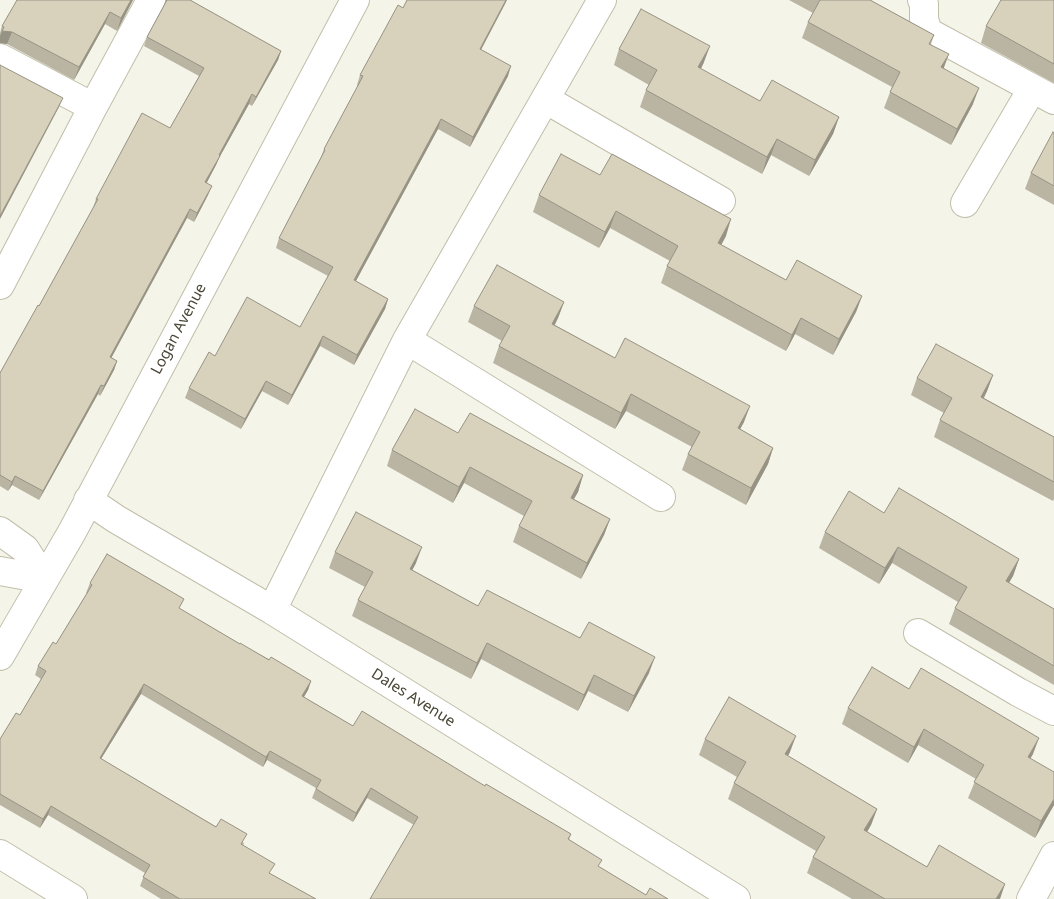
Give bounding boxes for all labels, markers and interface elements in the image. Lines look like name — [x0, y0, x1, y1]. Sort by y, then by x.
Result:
street label: Logan Avenue — [147, 280, 211, 378]
street label: Dales Avenue — [368, 665, 458, 731]

